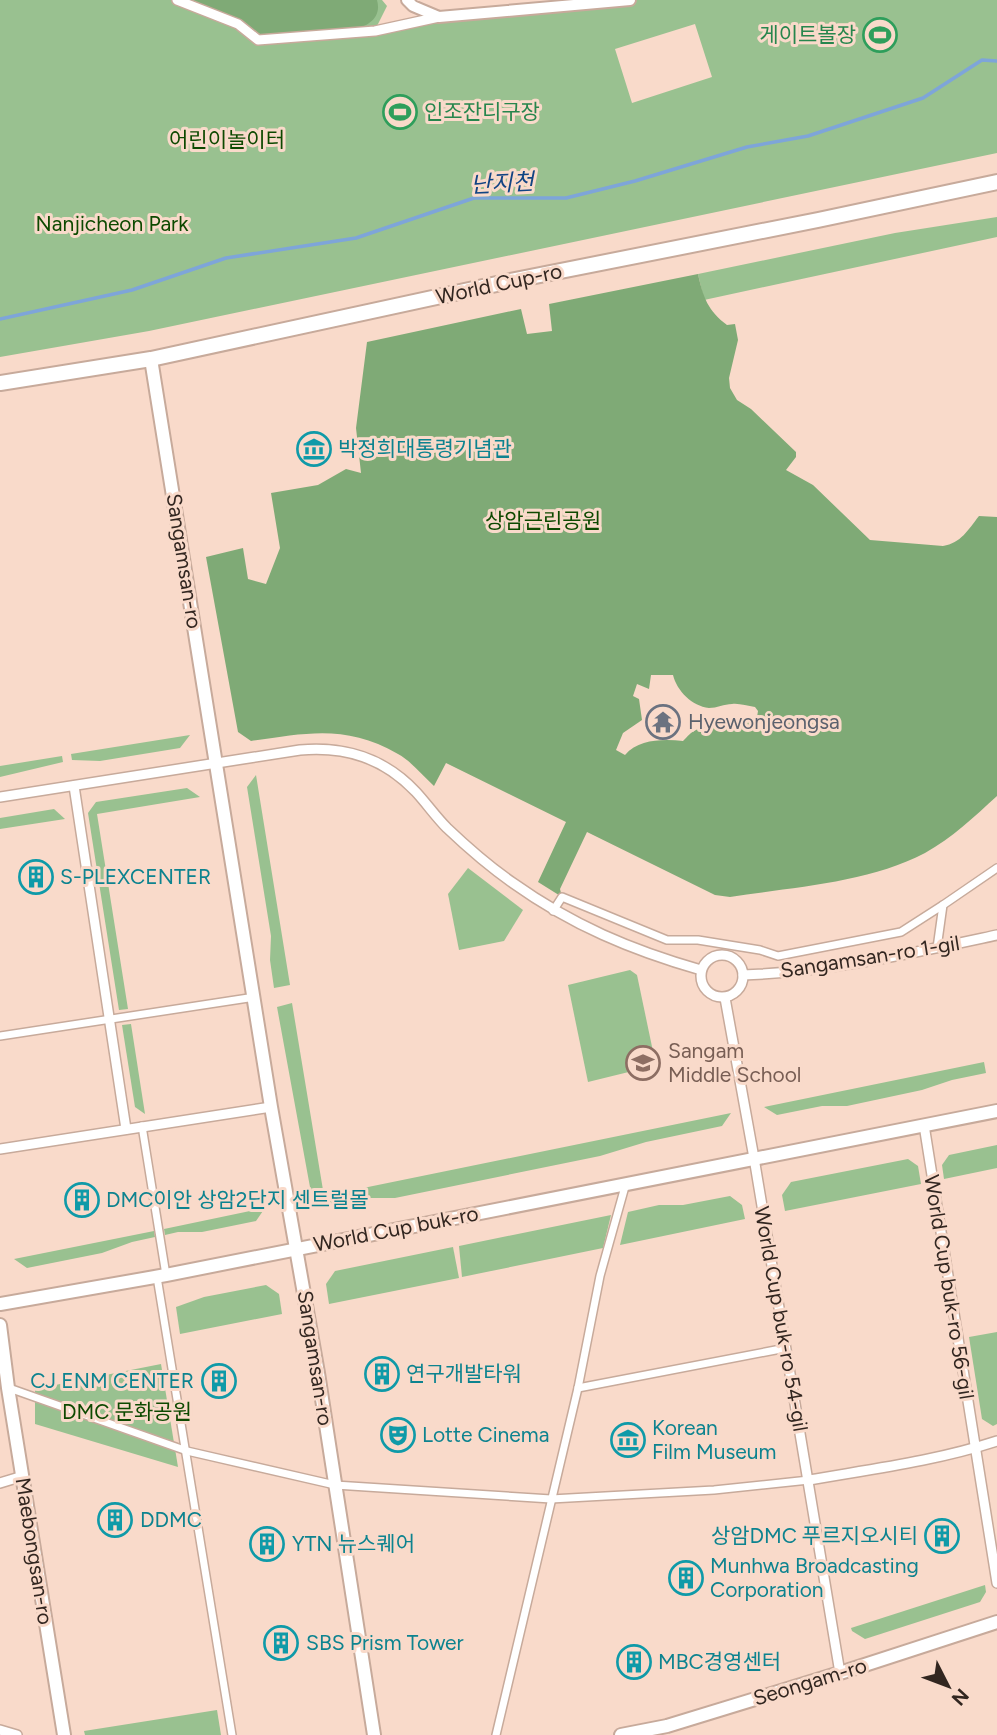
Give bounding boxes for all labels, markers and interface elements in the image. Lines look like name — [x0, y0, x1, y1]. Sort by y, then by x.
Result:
sports icon: 게이트볼장 — [861, 16, 899, 54]
place label: 게이트볼장 — [759, 22, 856, 47]
sports icon: 인조잔디구장 — [381, 93, 419, 131]
place label: 인조잔디구장 — [424, 99, 540, 124]
park label: 어린이놀이터 — [169, 127, 285, 152]
water label: 난지천 — [470, 167, 537, 199]
park label: Nanjicheon Park — [36, 211, 189, 236]
street label: World Cup-ro — [434, 258, 564, 309]
museum icon: 박정희대통령기념관 — [295, 430, 333, 468]
place label: 박정희대통령기념관 — [338, 436, 512, 461]
street label: Sangamsan-ro — [161, 492, 208, 630]
park label: 상암근린공원 — [485, 508, 601, 533]
temple icon: Hyewonjeongsa — [644, 703, 682, 741]
place label: Hyewonjeongsa — [688, 709, 840, 734]
building icon: S-PLEXCENTER — [17, 858, 55, 896]
place label: S-PLEXCENTER — [60, 864, 211, 889]
street label: Sangamsan-ro 1-gil — [779, 930, 961, 983]
place label: Sangam Middle School — [668, 1038, 801, 1087]
school or university icon: Sangam Middle School — [624, 1044, 662, 1082]
street label: World Cup buk-ro 56-gil — [919, 1173, 980, 1401]
building icon: DMC이안 상암2단지 센트럴몰 — [63, 1181, 101, 1219]
place label: DMC이안 상암2단지 센트럴몰 — [106, 1187, 369, 1212]
street label: World Cup buk-ro — [311, 1200, 480, 1257]
street label: World Cup buk-ro 54-gil — [749, 1204, 814, 1433]
street label: Sangamsan-ro — [292, 1289, 339, 1427]
building icon: 연구개발타워 — [363, 1355, 401, 1393]
place label: 연구개발타워 — [406, 1361, 522, 1386]
building icon: CJ ENM CENTER — [200, 1362, 238, 1400]
place label: CJ ENM CENTER — [30, 1368, 194, 1393]
park label: DMC 문화공원 — [62, 1399, 192, 1424]
place label: Korean Film Museum — [652, 1415, 776, 1464]
theatre icon: Lotte Cinema — [379, 1416, 417, 1454]
museum icon: Korean Film Museum — [609, 1421, 647, 1459]
place label: Lotte Cinema — [422, 1422, 549, 1447]
street label: Maebongsan-ro — [11, 1476, 58, 1626]
building icon: DDMC — [96, 1501, 134, 1539]
place label: DDMC — [140, 1507, 202, 1532]
building icon: 상암DMC 푸르지오시티 — [923, 1517, 961, 1555]
place label: 상암DMC 푸르지오시티 — [711, 1523, 918, 1548]
building icon: YTN 뉴스퀘어 — [248, 1525, 286, 1563]
place label: YTN 뉴스퀘어 — [292, 1531, 415, 1556]
place label: Munhwa Broadcasting Corporation — [710, 1553, 919, 1602]
building icon: Munhwa Broadcasting Corporation — [667, 1559, 705, 1597]
building icon: SBS Prism Tower — [262, 1624, 300, 1662]
place label: SBS Prism Tower — [306, 1630, 464, 1655]
building icon: MBC경영센터 — [615, 1643, 653, 1681]
place label: MBC경영센터 — [658, 1649, 781, 1674]
north arrow — [913, 1651, 983, 1721]
street label: Seongam-ro — [750, 1652, 870, 1711]
text: N — [947, 1684, 974, 1710]

